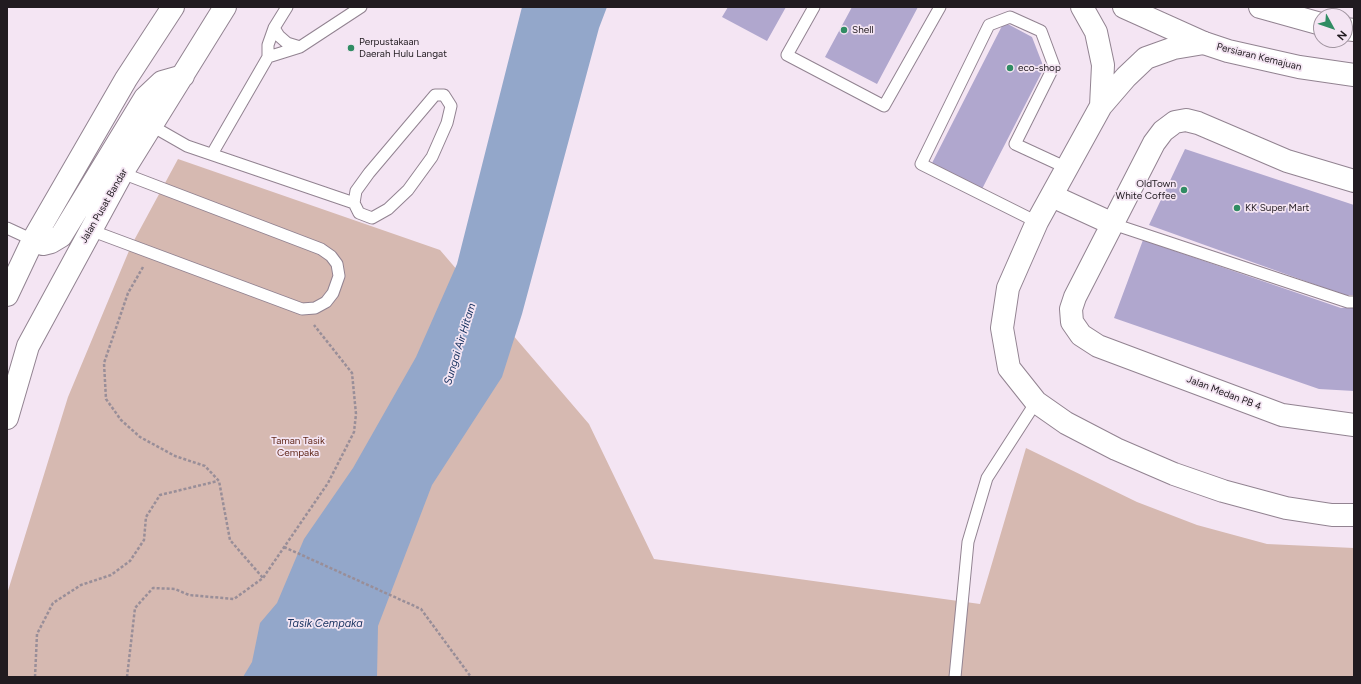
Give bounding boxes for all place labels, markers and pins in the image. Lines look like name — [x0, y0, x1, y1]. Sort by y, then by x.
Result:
place label: Shell — [852, 24, 874, 36]
marker: Shell — [839, 25, 849, 35]
place label: Perpustakaan Daerah Hulu Langat — [359, 36, 447, 60]
marker: Perpustakaan Daerah Hulu Langat — [346, 43, 356, 53]
place label: eco-shop — [1018, 62, 1061, 74]
marker: eco-shop — [1005, 63, 1015, 73]
place label: OldTown White Coffee — [1116, 178, 1176, 202]
marker: OldTown White Coffee — [1179, 185, 1189, 195]
place label: KK Super Mart — [1245, 202, 1309, 214]
marker: KK Super Mart — [1232, 203, 1242, 213]

